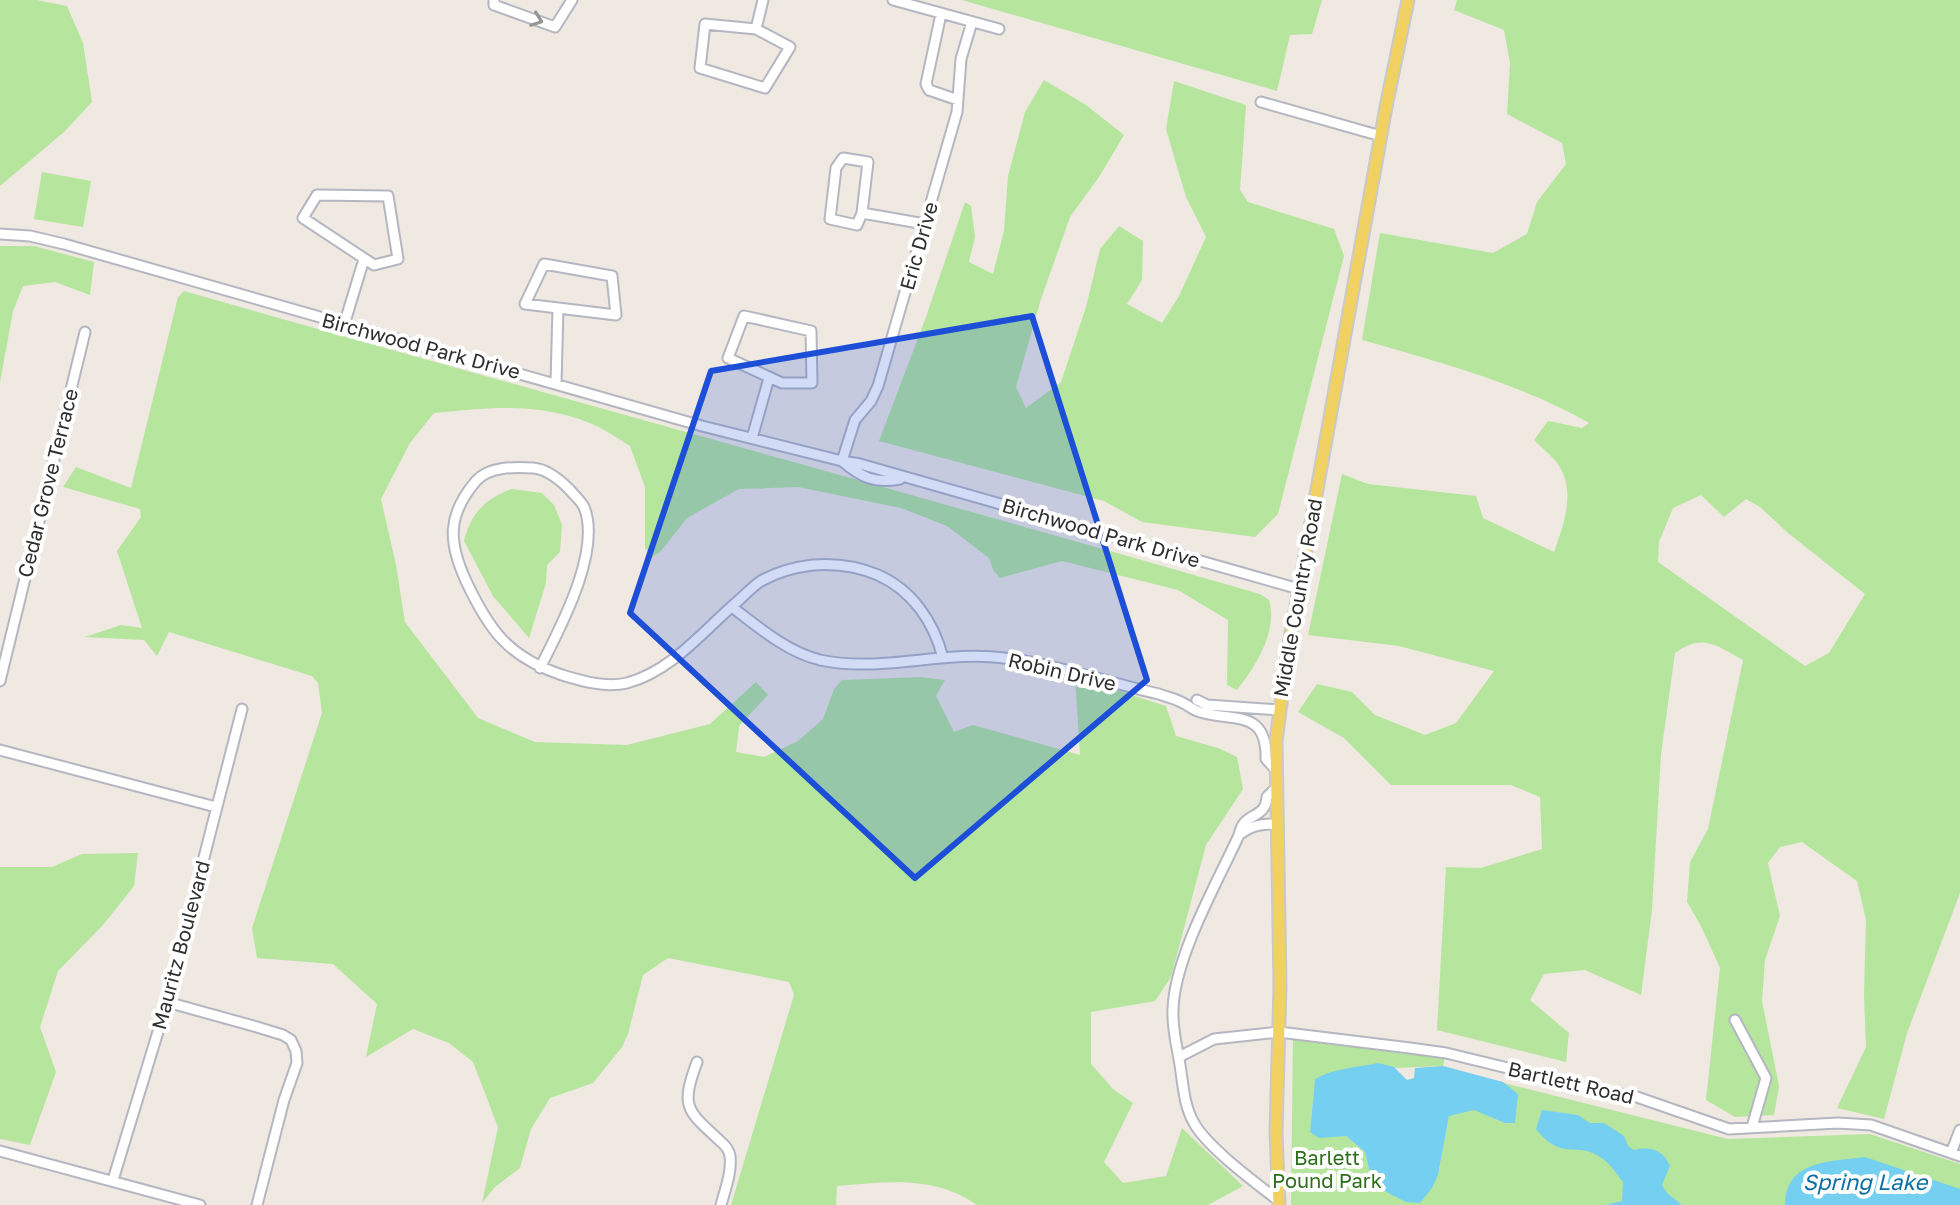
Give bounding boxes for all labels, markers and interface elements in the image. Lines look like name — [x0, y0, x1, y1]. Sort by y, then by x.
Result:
one-way arrow — [530, 10, 544, 27]
street label: Eric Drive — [894, 199, 942, 293]
street label: Birchwood Park Drive — [319, 307, 523, 383]
street label: Cedar Grove Terrace — [12, 386, 82, 580]
street label: Birchwood Park Drive — [1000, 492, 1203, 572]
street label: Middle Country Road — [1268, 497, 1326, 699]
street label: Robin Drive — [1006, 647, 1118, 695]
street label: Mauritz Boulevard — [146, 858, 214, 1032]
street label: Bartlett Road — [1506, 1056, 1637, 1108]
park label: Barlett Pound Park — [1272, 1145, 1382, 1192]
water label: Spring Lake — [1803, 1168, 1930, 1195]

